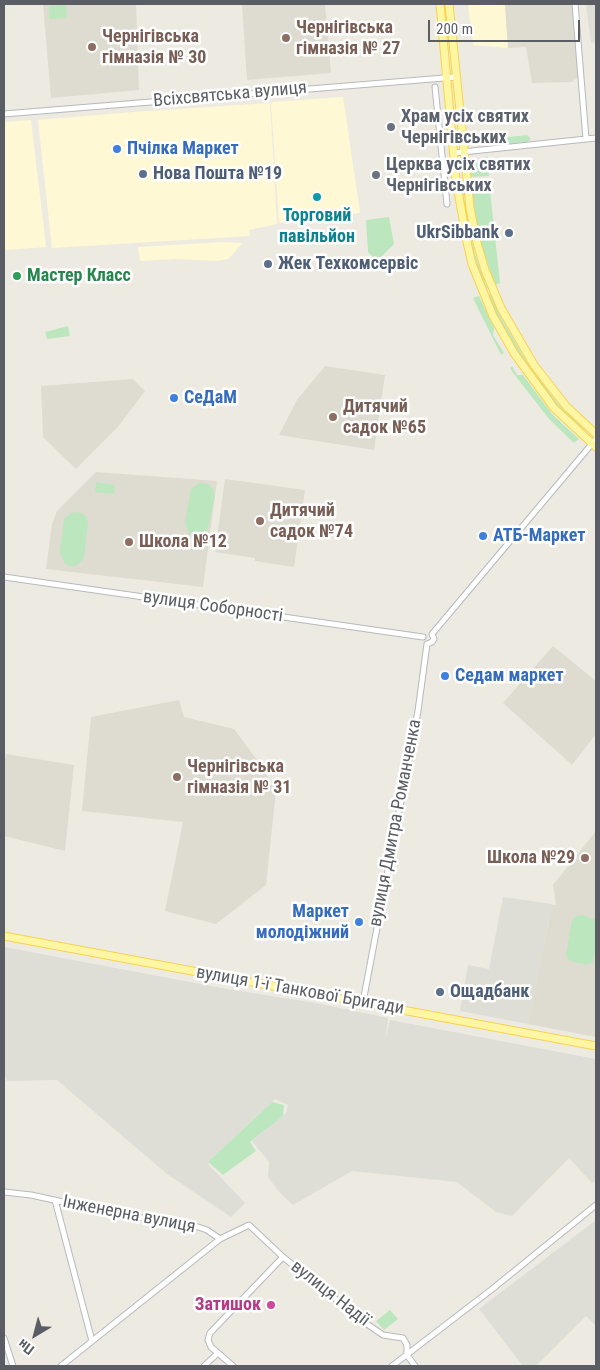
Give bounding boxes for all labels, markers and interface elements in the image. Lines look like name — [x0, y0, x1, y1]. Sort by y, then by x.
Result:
scale bar — [430, 10, 582, 42]
place label: Чернігівська гімназія № 27 — [296, 17, 400, 59]
text: 200 m — [436, 20, 473, 38]
place label: Чернігівська гімназія № 30 — [102, 26, 206, 68]
marker: Чернігівська гімназія № 27 — [280, 32, 292, 44]
marker: Чернігівська гімназія № 30 — [86, 41, 98, 53]
street label: Всіхсвятська вулиця — [152, 78, 308, 112]
place label: Храм усіх святих Чернігівських — [401, 106, 529, 148]
marker: Храм усіх святих Чернігівських — [385, 121, 397, 133]
place label: Пчілка Маркет — [127, 138, 239, 160]
marker: Пчілка Маркет — [111, 143, 123, 155]
place label: Церква усіх святих Чернігівських — [386, 154, 531, 196]
place label: Нова Пошта №19 — [153, 163, 282, 185]
marker: Нова Пошта №19 — [137, 168, 149, 180]
marker: Церква усіх святих Чернігівських — [370, 169, 382, 181]
marker: Торговий павільйон — [311, 191, 323, 203]
place label: Торговий павільйон — [279, 205, 355, 248]
place label: UkrSibbank — [416, 222, 499, 244]
marker: UkrSibbank — [503, 227, 515, 239]
place label: Жек Техкомсервіс — [278, 253, 418, 275]
marker: Жек Техкомсервіс — [262, 258, 274, 270]
place label: Мастер Класс — [27, 265, 131, 287]
marker: Мастер Класс — [11, 270, 23, 282]
place label: СеДаМ — [184, 387, 237, 409]
marker: СеДаМ — [168, 392, 180, 404]
place label: Дитячий садок №65 — [343, 396, 426, 438]
marker: Дитячий садок №65 — [327, 411, 339, 423]
place label: Дитячий садок №74 — [270, 500, 353, 542]
marker: Дитячий садок №74 — [254, 515, 266, 527]
place label: АТБ-Маркет — [493, 525, 585, 547]
marker: АТБ-Маркет — [477, 530, 489, 542]
place label: Школа №12 — [139, 531, 227, 553]
marker: Школа №12 — [123, 536, 135, 548]
street label: вулиця Соборності — [142, 586, 284, 628]
place label: Седам маркет — [455, 665, 564, 687]
marker: Седам маркет — [439, 670, 451, 682]
street label: вулиця Дмитра Романченка — [365, 718, 427, 928]
place label: Чернігівська гімназія № 31 — [187, 756, 291, 799]
marker: Чернігівська гімназія № 31 — [171, 771, 183, 783]
place label: Школа №29 — [487, 847, 575, 869]
marker: Школа №29 — [579, 852, 591, 864]
place label: Маркет молодіжний — [256, 901, 349, 944]
marker: Маркет молодіжний — [353, 916, 365, 928]
street label: вулиця 1-ї Танкової Бригади — [194, 962, 406, 1020]
place label: Ощадбанк — [450, 981, 529, 1003]
marker: Ощадбанк — [434, 986, 446, 998]
street label: Інженерна вулиця — [61, 1192, 197, 1238]
street label: вулиця Надії — [286, 1256, 374, 1332]
place label: Затишок — [195, 1294, 261, 1316]
marker: Затишок — [265, 1299, 277, 1311]
north arrow — [10, 1310, 60, 1360]
text: Пн — [15, 1336, 37, 1358]

